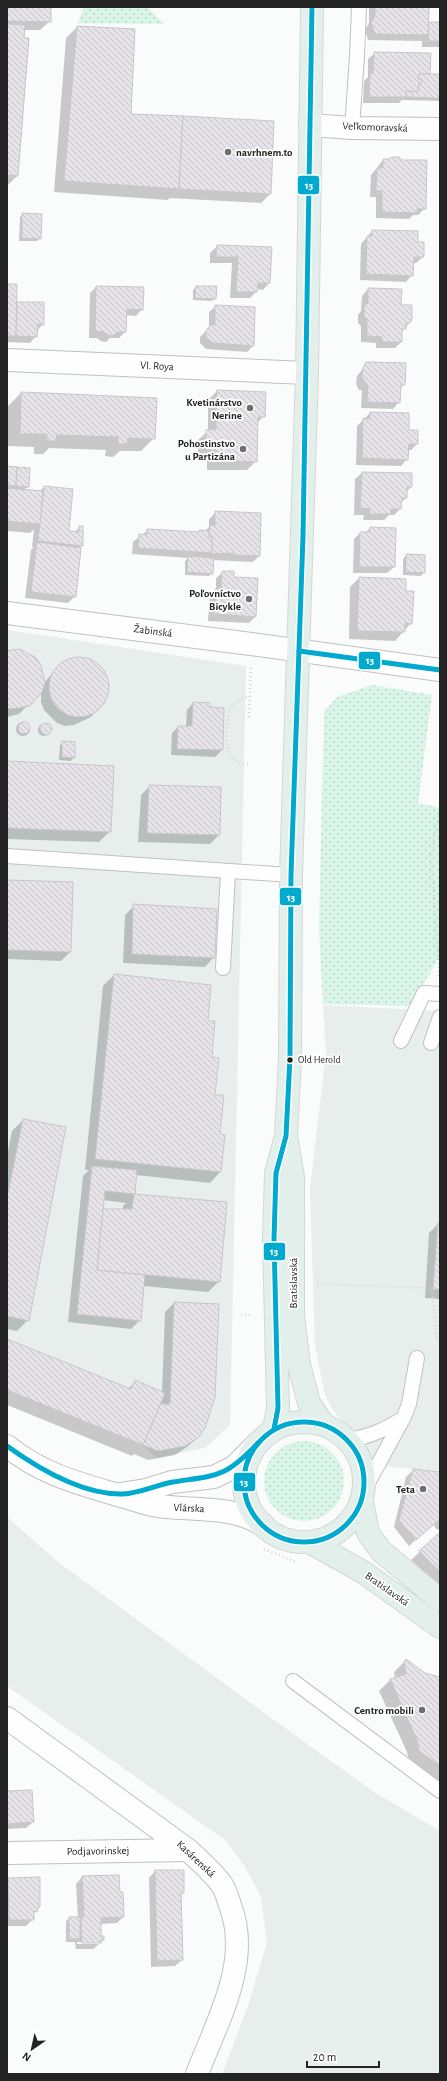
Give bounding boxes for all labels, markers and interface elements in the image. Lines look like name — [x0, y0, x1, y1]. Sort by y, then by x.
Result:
street label: Veľkomoravská — [342, 120, 408, 134]
marker: navrhnem.to — [223, 147, 233, 157]
place label: navrhnem.to — [236, 147, 293, 158]
line badge: 13 — [297, 175, 320, 195]
text: 13 — [305, 180, 314, 191]
street label: Vl. Roya — [140, 360, 174, 372]
place label: Kvetinárstvo Nerine — [186, 397, 243, 421]
marker: Kvetinárstvo Nerine — [245, 403, 255, 413]
place label: Pohostinstvo u Partizána — [178, 438, 236, 462]
marker: Pohostinstvo u Partizána — [238, 444, 248, 454]
place label: Poľovníctvo Bicykle — [189, 588, 242, 612]
marker: Poľovníctvo Bicykle — [244, 594, 254, 604]
street label: Žabinská — [133, 623, 173, 639]
line badge: 13 — [358, 651, 381, 670]
text: 13 — [366, 655, 375, 666]
line badge: 13 — [279, 887, 302, 906]
text: 13 — [287, 892, 296, 903]
marker: Old Herold — [285, 1055, 295, 1065]
place label: Old Herold — [298, 1055, 341, 1065]
line badge: 13 — [263, 1242, 286, 1261]
text: 13 — [270, 1246, 279, 1257]
street label: Bratislavská — [288, 1258, 299, 1308]
line badge: 13 — [233, 1472, 256, 1492]
text: 13 — [240, 1477, 249, 1488]
place label: Teta — [396, 1484, 416, 1495]
marker: Teta — [418, 1484, 428, 1494]
street label: Vlárska — [173, 1502, 205, 1514]
street label: Bratislavská — [363, 1570, 411, 1608]
place label: Centro mobili — [354, 1705, 414, 1716]
marker: Centro mobili — [417, 1705, 427, 1715]
street label: Kasárenská — [175, 1839, 217, 1879]
street label: Podjavorinskej — [67, 1845, 129, 1857]
north arrow — [12, 2029, 52, 2069]
scale bar — [307, 2043, 379, 2069]
text: N — [20, 2050, 33, 2064]
text: 20 m — [313, 2051, 336, 2063]

